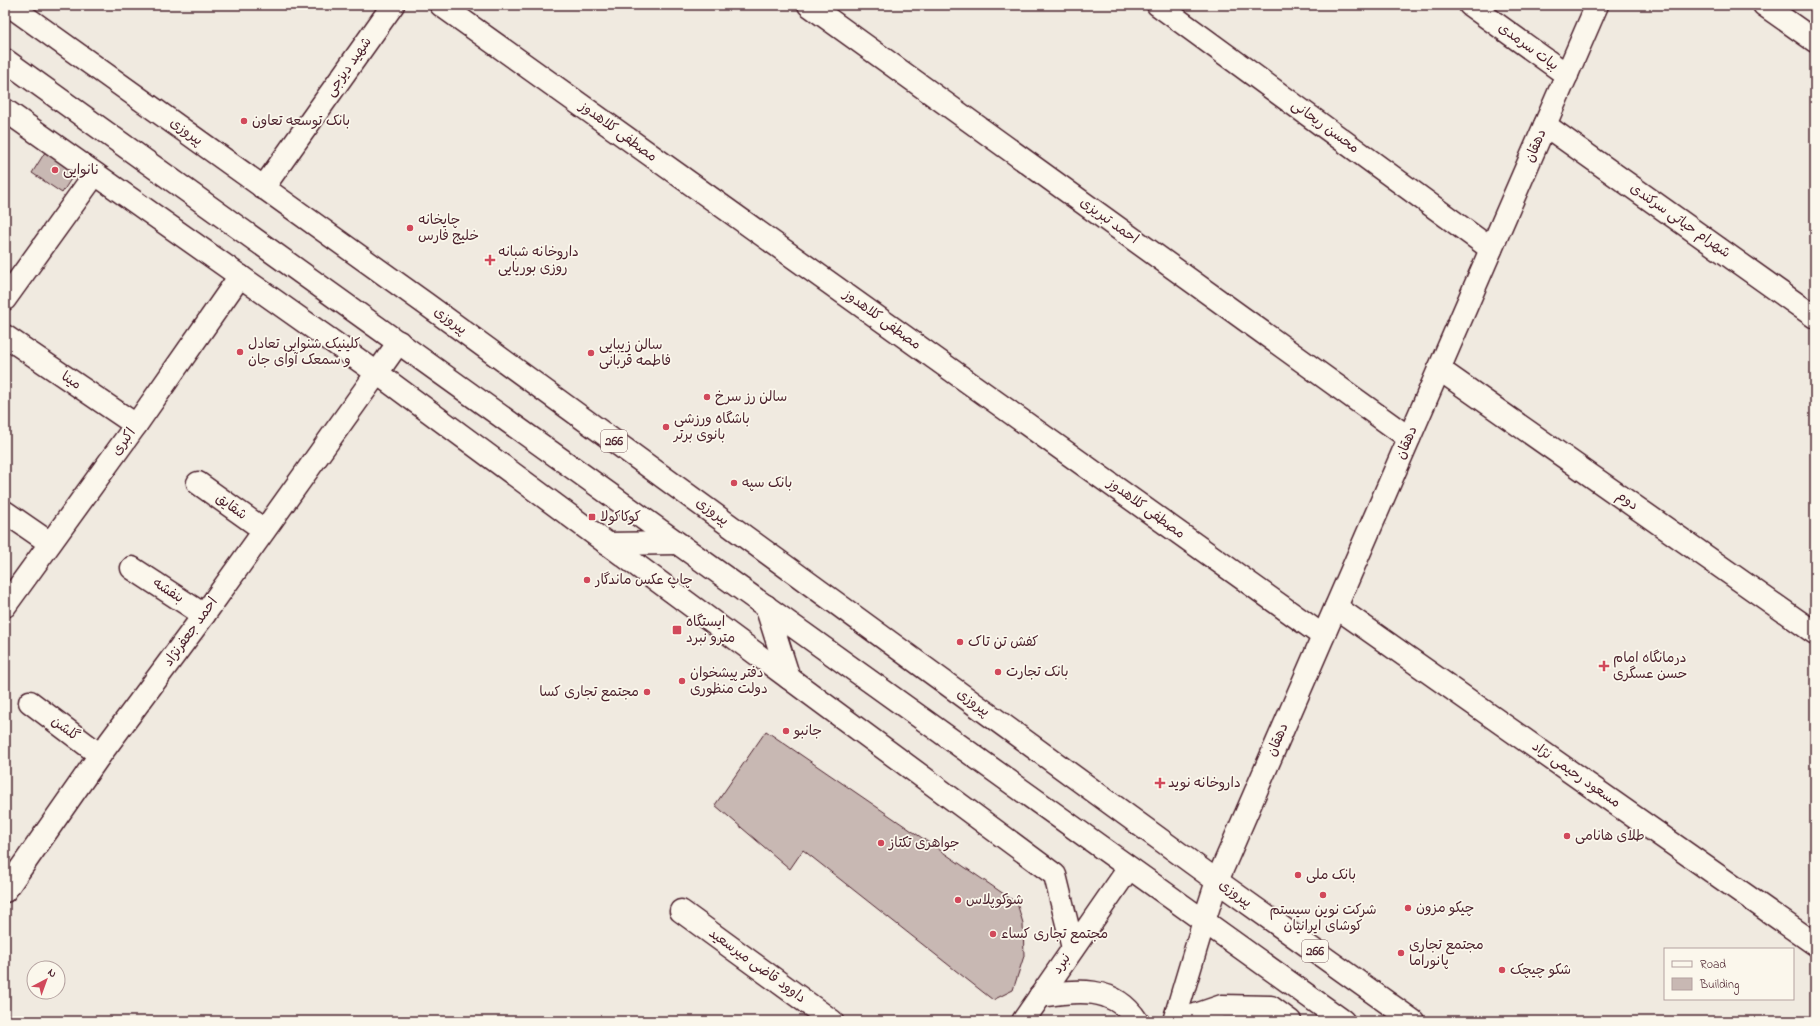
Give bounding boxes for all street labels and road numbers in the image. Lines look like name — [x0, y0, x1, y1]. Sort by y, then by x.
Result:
street label: بیات سرمدی — [1493, 18, 1563, 76]
street label: شهید دیزجی — [321, 33, 377, 101]
street label: محسن ریحانی — [1287, 95, 1363, 159]
street label: مصطفی کلاهدوز — [574, 96, 661, 167]
street label: پیروزی — [165, 113, 207, 151]
street label: دهقان — [1520, 126, 1552, 166]
street label: شهرام حیاتی سرکندی — [1625, 178, 1735, 264]
street label: احمد تبریزی — [1075, 192, 1143, 250]
street label: مصطفی کلاهدوز — [838, 284, 925, 355]
street label: پیروزی — [429, 302, 471, 340]
street label: مینا — [57, 367, 85, 395]
street label: دهقان — [1391, 423, 1423, 463]
street label: اکبری — [107, 424, 141, 460]
road number: 266 — [601, 430, 627, 452]
street label: مصطفی کلاهدوز — [1102, 473, 1189, 544]
street label: دوم — [1612, 486, 1642, 516]
street label: شقایق — [211, 488, 251, 526]
street label: پیروزی — [691, 493, 733, 531]
street label: بنفشه — [148, 573, 188, 609]
street label: احمد جعفرنژاد — [159, 593, 223, 671]
street label: پیروزی — [952, 684, 994, 722]
street label: گلشن — [46, 711, 84, 747]
street label: دهقان — [1262, 720, 1294, 760]
street label: مسعود رحیمی نژاد — [1527, 736, 1625, 814]
street label: پیروزی — [1214, 875, 1256, 913]
street label: داوود قاضی میرسعید — [704, 923, 810, 1009]
road number: 266 — [1302, 940, 1328, 962]
street label: نبرد — [1047, 949, 1077, 979]

